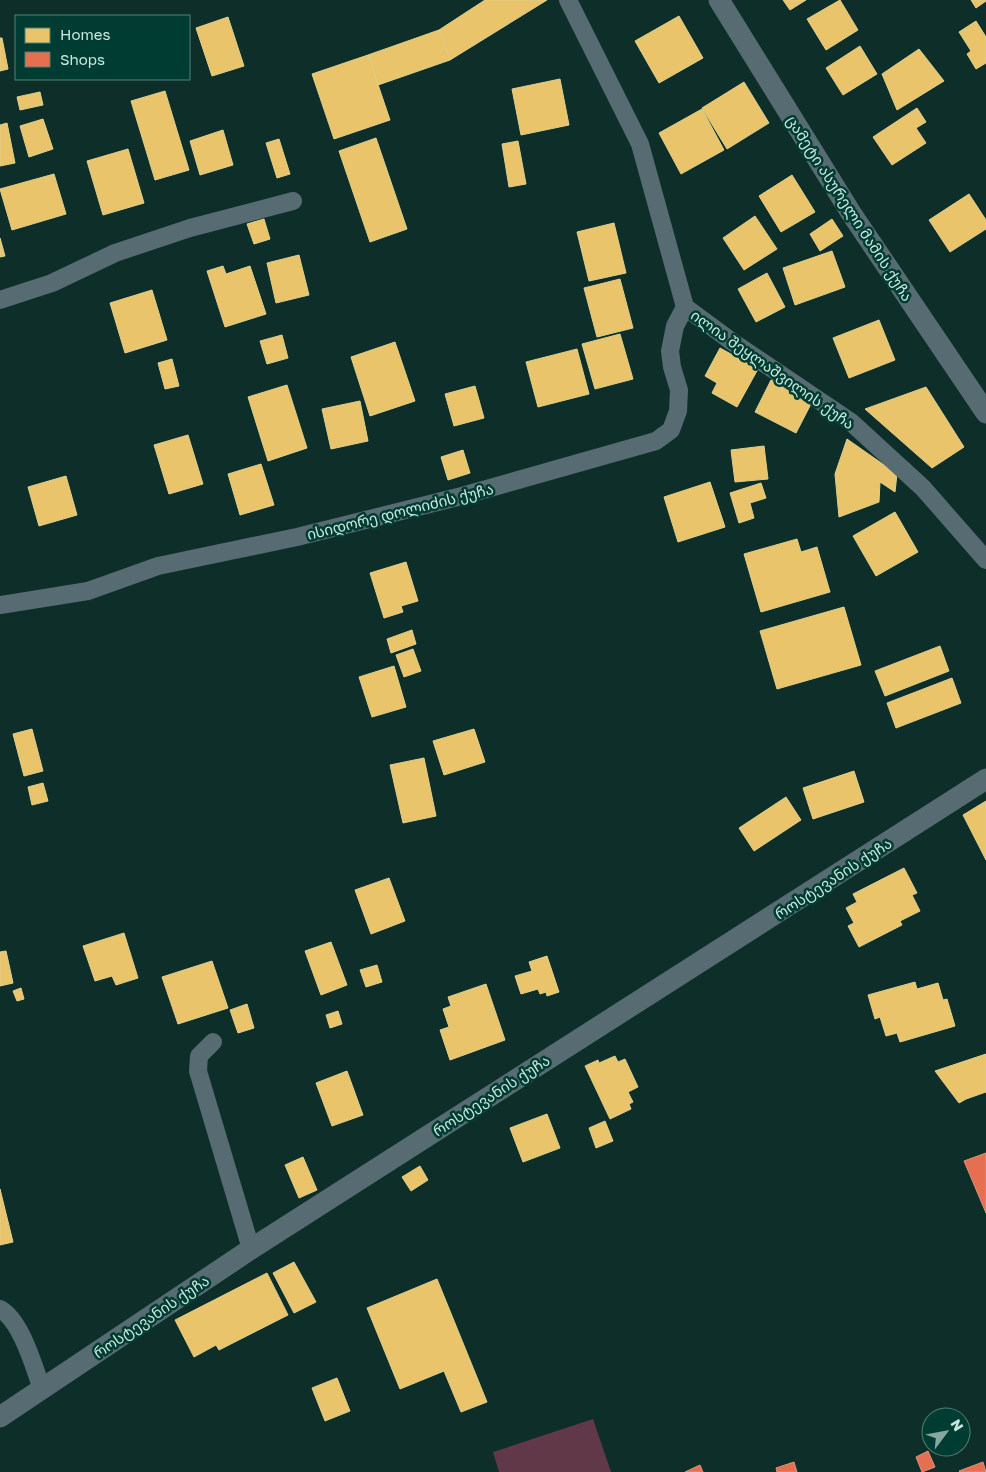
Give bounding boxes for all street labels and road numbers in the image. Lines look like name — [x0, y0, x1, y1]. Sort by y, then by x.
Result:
street label: ცამეტი ასურელი მამის ქუჩა — [782, 112, 917, 305]
street label: ილია შეყლაშვილის ქუჩა — [687, 306, 858, 433]
street label: ისიდორე დოლიძის ქუჩა — [305, 479, 495, 544]
street label: როსტევანის ქუჩა — [771, 833, 895, 923]
street label: როსტევანის ქუჩა — [429, 1050, 553, 1140]
street label: როსტევანის ქუჩა — [90, 1271, 213, 1362]

